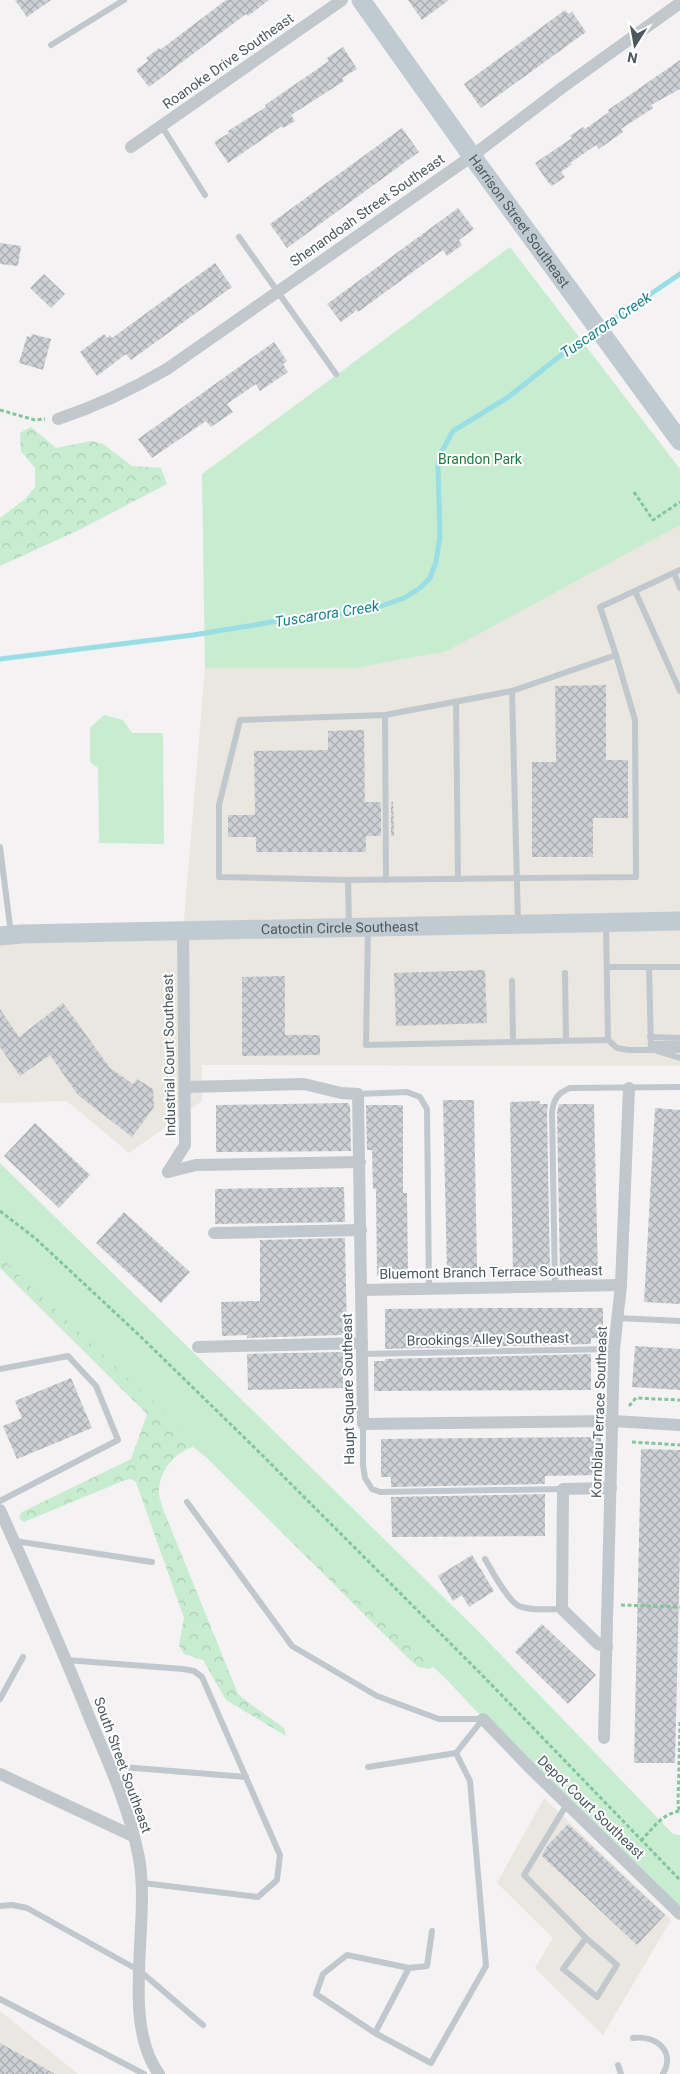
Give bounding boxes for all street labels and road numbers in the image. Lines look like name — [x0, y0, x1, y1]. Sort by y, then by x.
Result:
street label: Roanoke Drive Southeast — [160, 10, 297, 112]
street label: Shenandoah Street Southeast — [287, 150, 448, 270]
street label: Harrison Street Southeast — [466, 151, 574, 291]
street label: Catoctin Circle Southeast — [261, 918, 419, 937]
street label: Industrial Court Southeast — [160, 973, 178, 1136]
street label: Bluemont Branch Terrace Southeast — [379, 1262, 603, 1282]
street label: Haupt Square Southeast — [339, 1313, 357, 1465]
street label: Kornblau Terrace Southeast — [588, 1325, 610, 1498]
street label: Brookings Alley Southeast — [407, 1330, 570, 1348]
street label: South Street Southeast — [91, 1695, 155, 1835]
street label: Depot Court Southeast — [535, 1752, 648, 1862]

